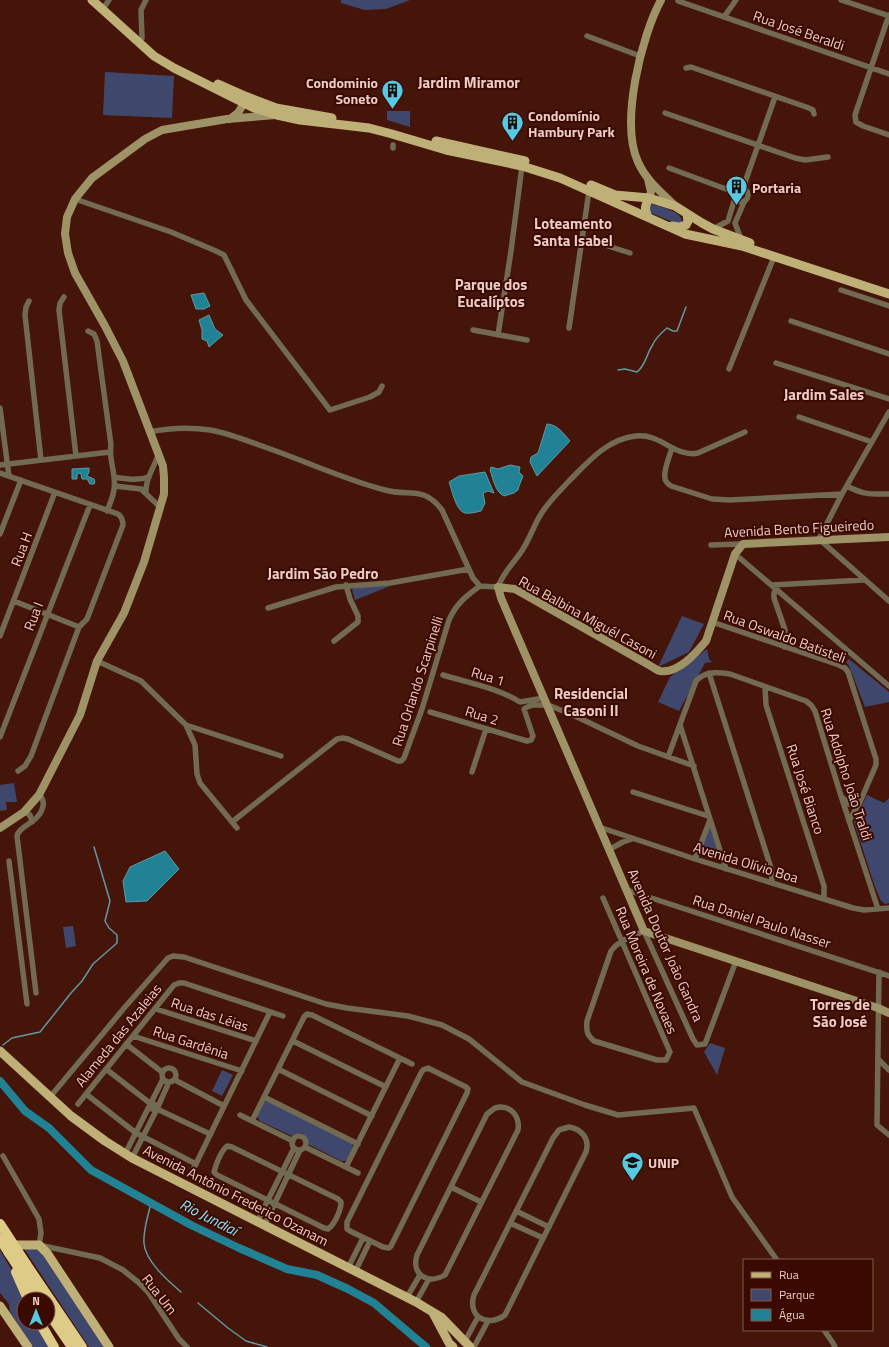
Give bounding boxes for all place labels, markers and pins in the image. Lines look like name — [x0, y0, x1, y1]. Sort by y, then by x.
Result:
place label: Condominio Soneto — [306, 72, 378, 109]
building icon: Condominio Soneto — [380, 77, 406, 110]
place label: Condomínio Hambury Park — [528, 105, 616, 142]
building icon: Condomínio Hambury Park — [499, 110, 525, 143]
building icon: Portaria — [724, 174, 750, 207]
place label: Portaria — [752, 177, 801, 198]
school or university icon: UNIP — [620, 1149, 646, 1182]
place label: UNIP — [648, 1152, 679, 1173]

